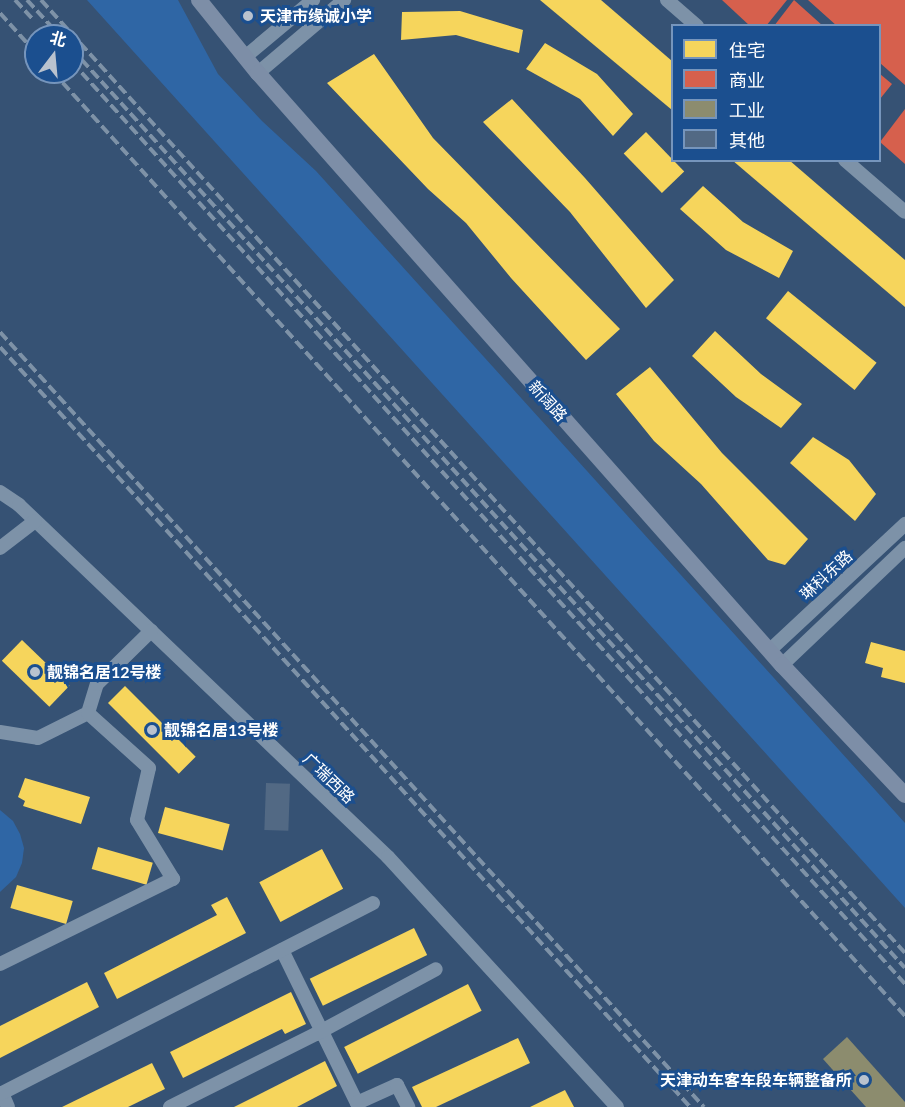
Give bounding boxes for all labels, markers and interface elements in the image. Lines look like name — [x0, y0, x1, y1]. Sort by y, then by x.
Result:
place label: 天津市缘诚小学 — [260, 6, 372, 26]
marker: 天津市缘诚小学 — [241, 9, 255, 23]
north arrow — [24, 24, 84, 84]
legend — [671, 24, 881, 162]
text: 北 — [48, 27, 69, 49]
text: 住宅 — [729, 39, 765, 61]
text: 商业 — [729, 69, 765, 91]
text: 工业 — [729, 99, 765, 121]
text: 其他 — [729, 129, 765, 151]
street label: 新阔路 — [525, 377, 571, 425]
street label: 琳科东路 — [796, 546, 856, 604]
place label: 靓锦名居12号楼 — [47, 662, 162, 682]
marker: 靓锦名居12号楼 — [28, 665, 42, 679]
place label: 靓锦名居13号楼 — [164, 720, 279, 740]
marker: 靓锦名居13号楼 — [145, 723, 159, 737]
street label: 广瑞西路 — [299, 749, 359, 807]
place label: 天津动车客车段车辆整备所 — [660, 1070, 852, 1090]
marker: 天津动车客车段车辆整备所 — [857, 1073, 871, 1087]

